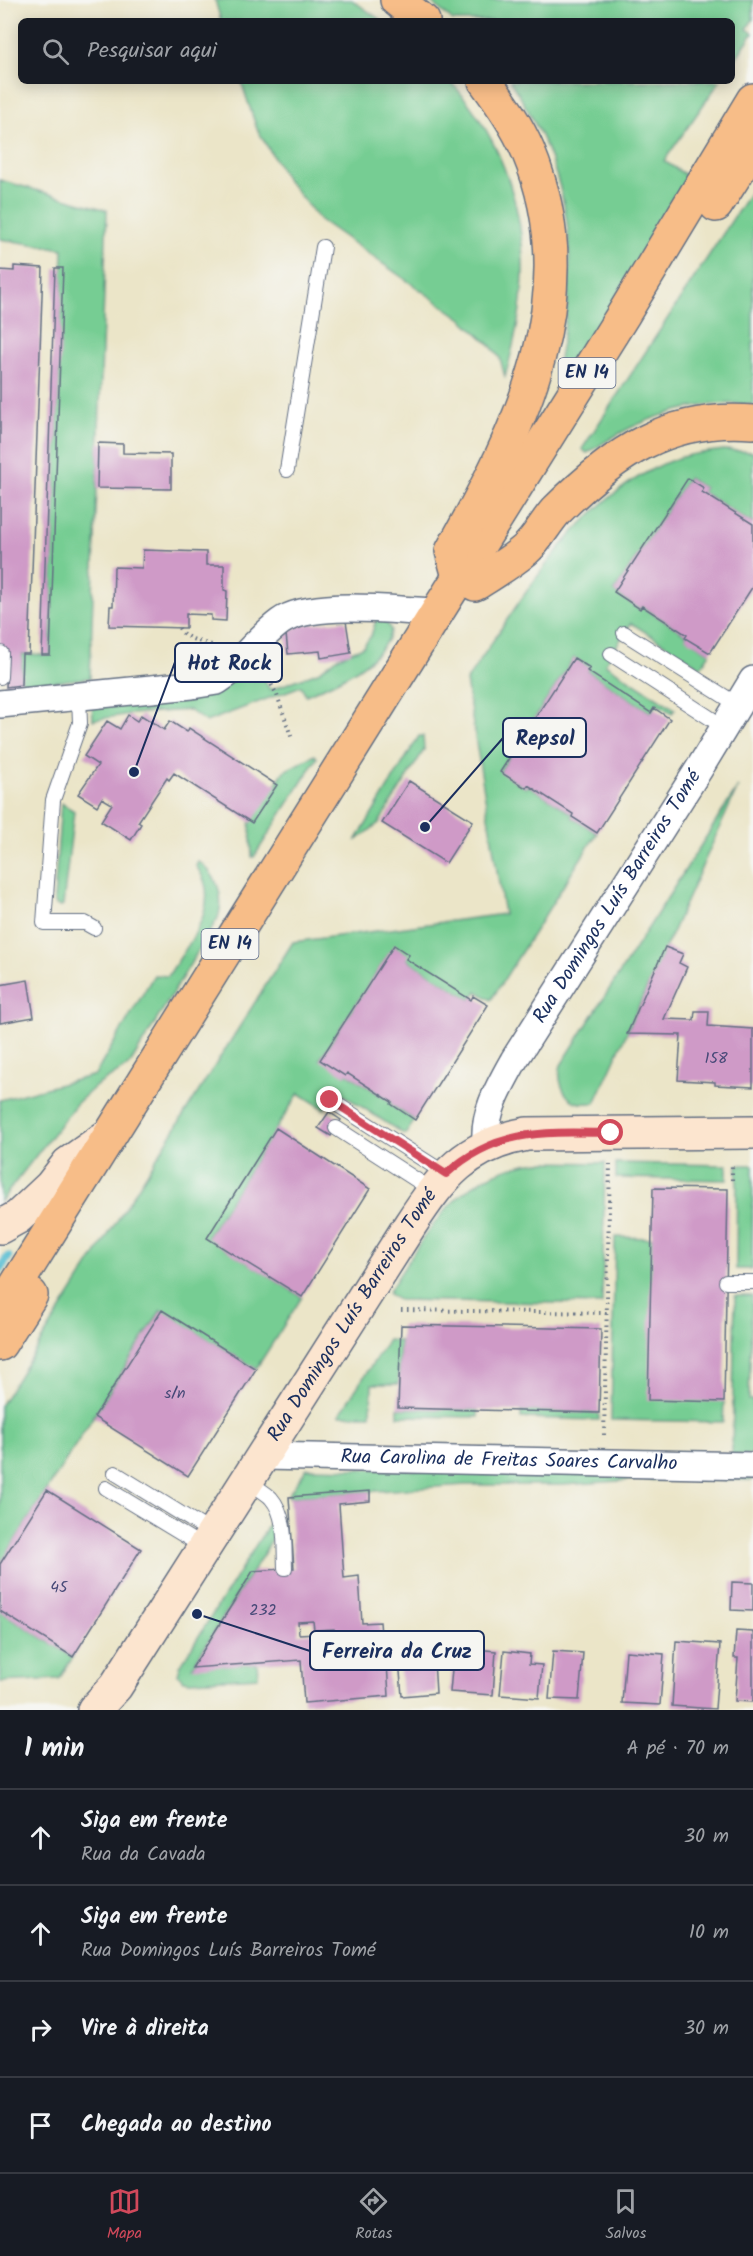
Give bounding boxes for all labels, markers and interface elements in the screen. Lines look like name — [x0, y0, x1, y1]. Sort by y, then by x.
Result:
search box — [18, 18, 735, 84]
text: Pesquisar aqui — [87, 34, 217, 69]
icon: search — [39, 35, 72, 68]
road number: EN 14 — [558, 358, 616, 388]
callout: Hot Rock — [175, 643, 282, 682]
text: Hot Rock — [187, 648, 271, 681]
callout: Repsol — [503, 718, 586, 757]
text: Repsol — [515, 723, 575, 756]
street label: Rua Domingos Luís Barreiros Tomé — [525, 763, 711, 1030]
road number: EN 14 — [202, 929, 258, 959]
house number: 158 — [704, 1046, 728, 1071]
route end — [316, 1086, 342, 1112]
route start — [597, 1119, 623, 1145]
street label: Rua Domingos Luís Barreiros Tomé — [260, 1181, 447, 1448]
house number: s/n — [164, 1381, 186, 1406]
street label: Rua Carolina de Freitas Soares Carvalho — [340, 1442, 678, 1480]
house number: 45 — [50, 1575, 69, 1600]
house number: 232 — [249, 1598, 277, 1623]
callout: Ferreira da Cruz — [310, 1631, 484, 1670]
text: Ferreira da Cruz — [322, 1636, 472, 1669]
text: 1 min — [24, 1728, 84, 1770]
text: A pé · 70 m — [627, 1733, 729, 1765]
text: Siga em frente — [81, 1804, 227, 1839]
icon: ahead — [24, 1821, 57, 1854]
text: 30 m — [684, 1821, 729, 1853]
text: Rua da Cavada — [81, 1839, 206, 1871]
text: Siga em frente — [81, 1900, 227, 1935]
icon: ahead — [24, 1917, 57, 1950]
text: 10 m — [689, 1917, 729, 1949]
text: Rua Domingos Luís Barreiros Tomé — [81, 1935, 376, 1967]
text: Vire à direita — [81, 2012, 209, 2047]
icon: right — [24, 2013, 57, 2046]
text: 30 m — [684, 2013, 729, 2045]
text: Chegada ao destino — [81, 2108, 272, 2143]
icon: arrive — [24, 2109, 57, 2142]
tab: Mapa — [107, 2185, 142, 2246]
tab: Rotas — [355, 2185, 392, 2246]
tab: Salvos — [606, 2185, 646, 2246]

